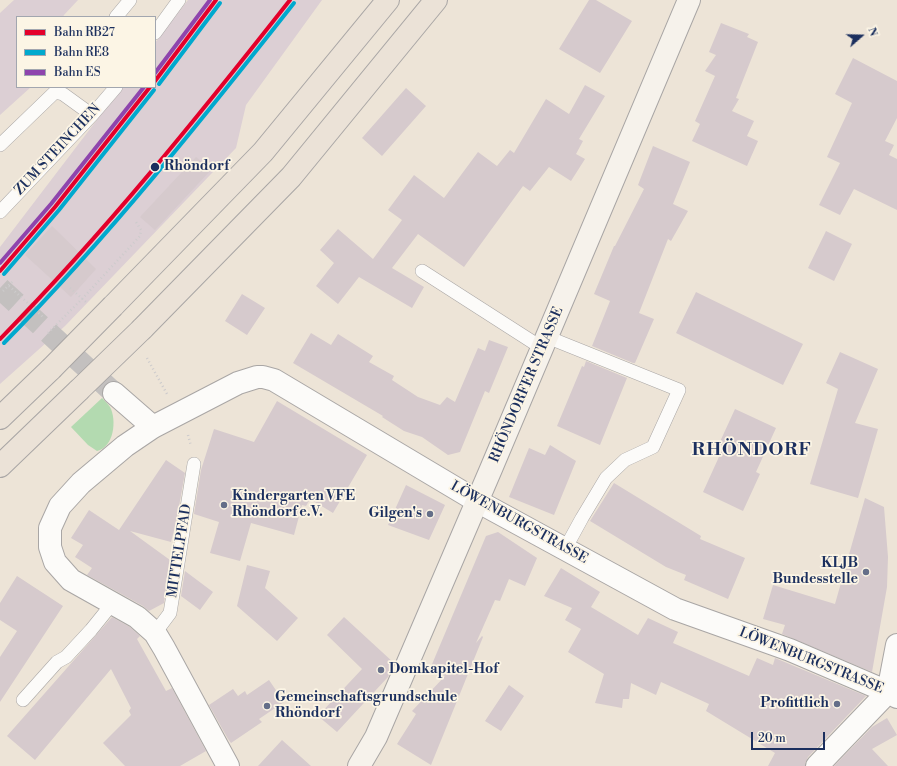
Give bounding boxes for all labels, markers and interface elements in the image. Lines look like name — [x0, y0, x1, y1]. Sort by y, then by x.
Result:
legend — [16, 16, 156, 88]
north arrow — [841, 16, 881, 56]
text: Bahn RB27 — [54, 25, 115, 40]
text: N — [864, 25, 880, 38]
text: Bahn RE8 — [54, 45, 109, 60]
text: Bahn ES — [54, 65, 101, 80]
street label: ZUM STEINCHEN — [11, 101, 105, 199]
place label: Rhöndorf — [164, 159, 229, 175]
marker: Rhöndorf — [149, 161, 161, 173]
street label: RHÖNDORFER STRASSE — [487, 305, 567, 465]
district label: RHÖNDORF — [692, 440, 812, 462]
street label: LÖWENBURGSTRASSE — [447, 478, 591, 568]
place label: Kindergarten VFE Rhöndorf e.V. — [232, 489, 355, 522]
marker: Kindergarten VFE Rhöndorf e.V. — [219, 500, 229, 510]
street label: MITTELPFAD — [164, 503, 196, 599]
place label: Gilgen's — [368, 506, 422, 522]
marker: Gilgen's — [425, 509, 435, 519]
place label: KLJB Bundesstelle — [773, 556, 858, 588]
marker: KLJB Bundesstelle — [861, 567, 871, 577]
street label: LÖWENBURGSTRASSE — [736, 624, 886, 698]
place label: Domkapitel-Hof — [389, 662, 498, 678]
marker: Domkapitel-Hof — [376, 665, 386, 675]
place label: Gemeinschaftsgrundschule Rhöndorf — [275, 690, 457, 722]
place label: Profittlich — [760, 696, 829, 712]
marker: Profittlich — [832, 699, 842, 709]
marker: Gemeinschaftsgrundschule Rhöndorf — [262, 701, 272, 711]
scale bar — [753, 724, 827, 750]
text: 20 m — [758, 731, 786, 746]

